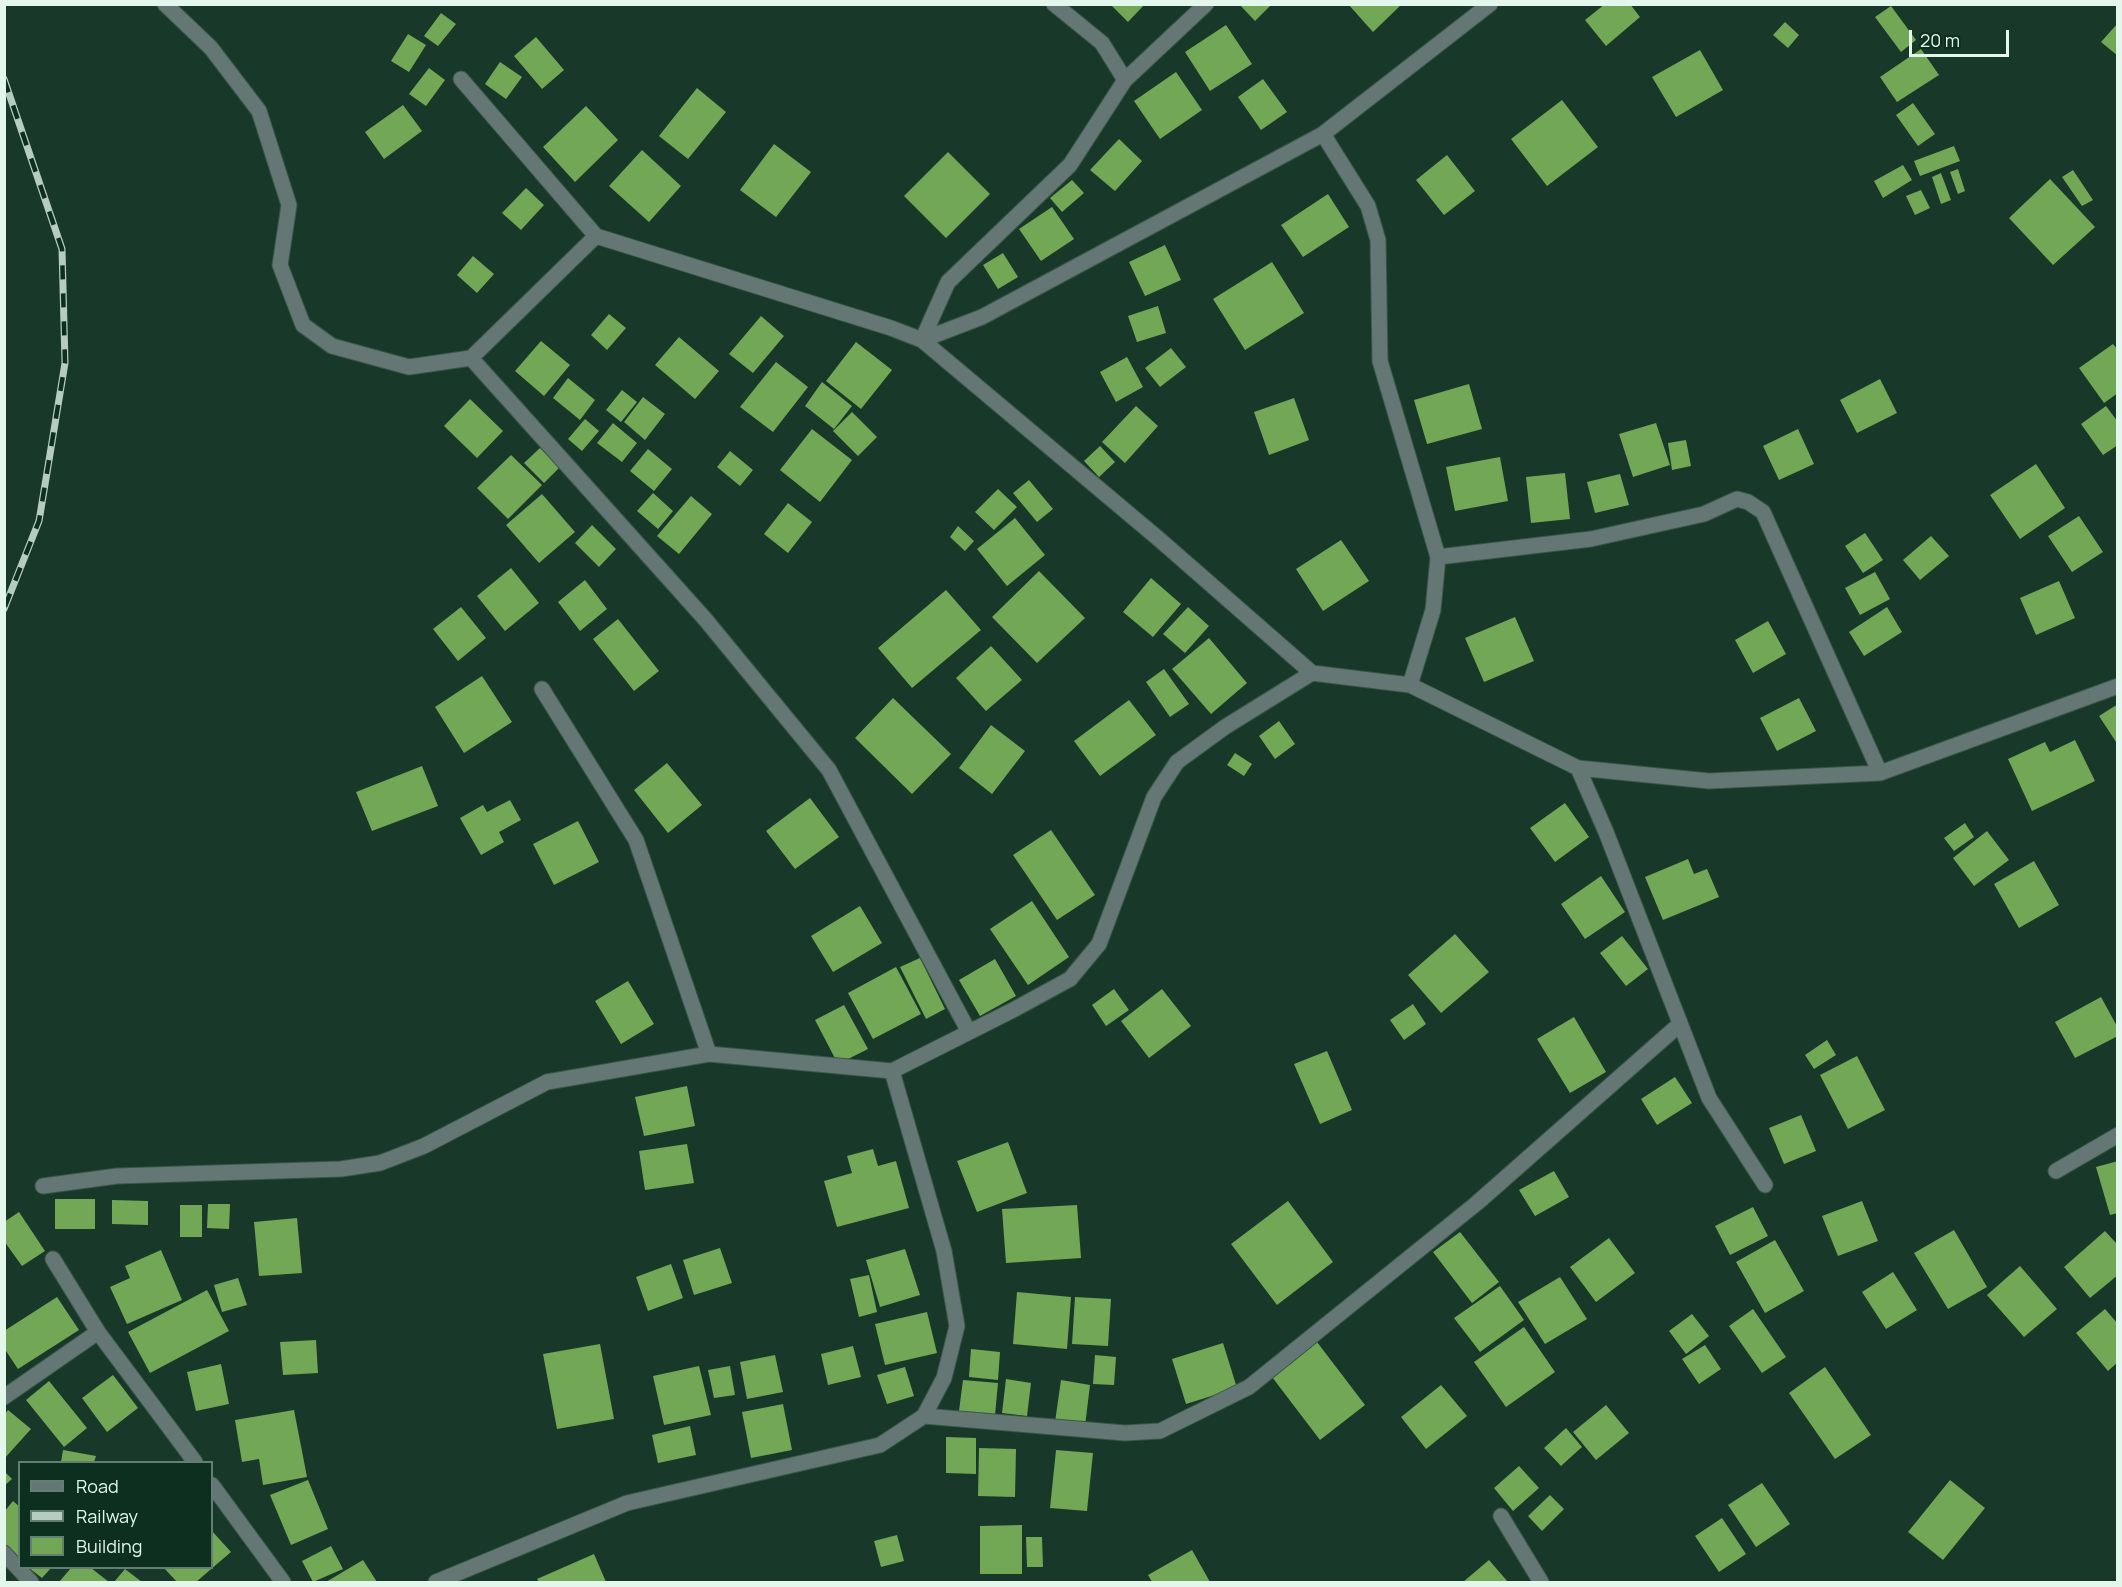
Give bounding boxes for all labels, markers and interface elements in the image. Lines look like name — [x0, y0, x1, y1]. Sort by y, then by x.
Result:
scale bar — [1912, 18, 2012, 56]
text: 20 m — [1920, 28, 1960, 52]
legend — [18, 1461, 213, 1569]
text: Road — [76, 1474, 119, 1498]
text: Railway — [76, 1504, 138, 1528]
text: Building — [76, 1534, 142, 1558]

